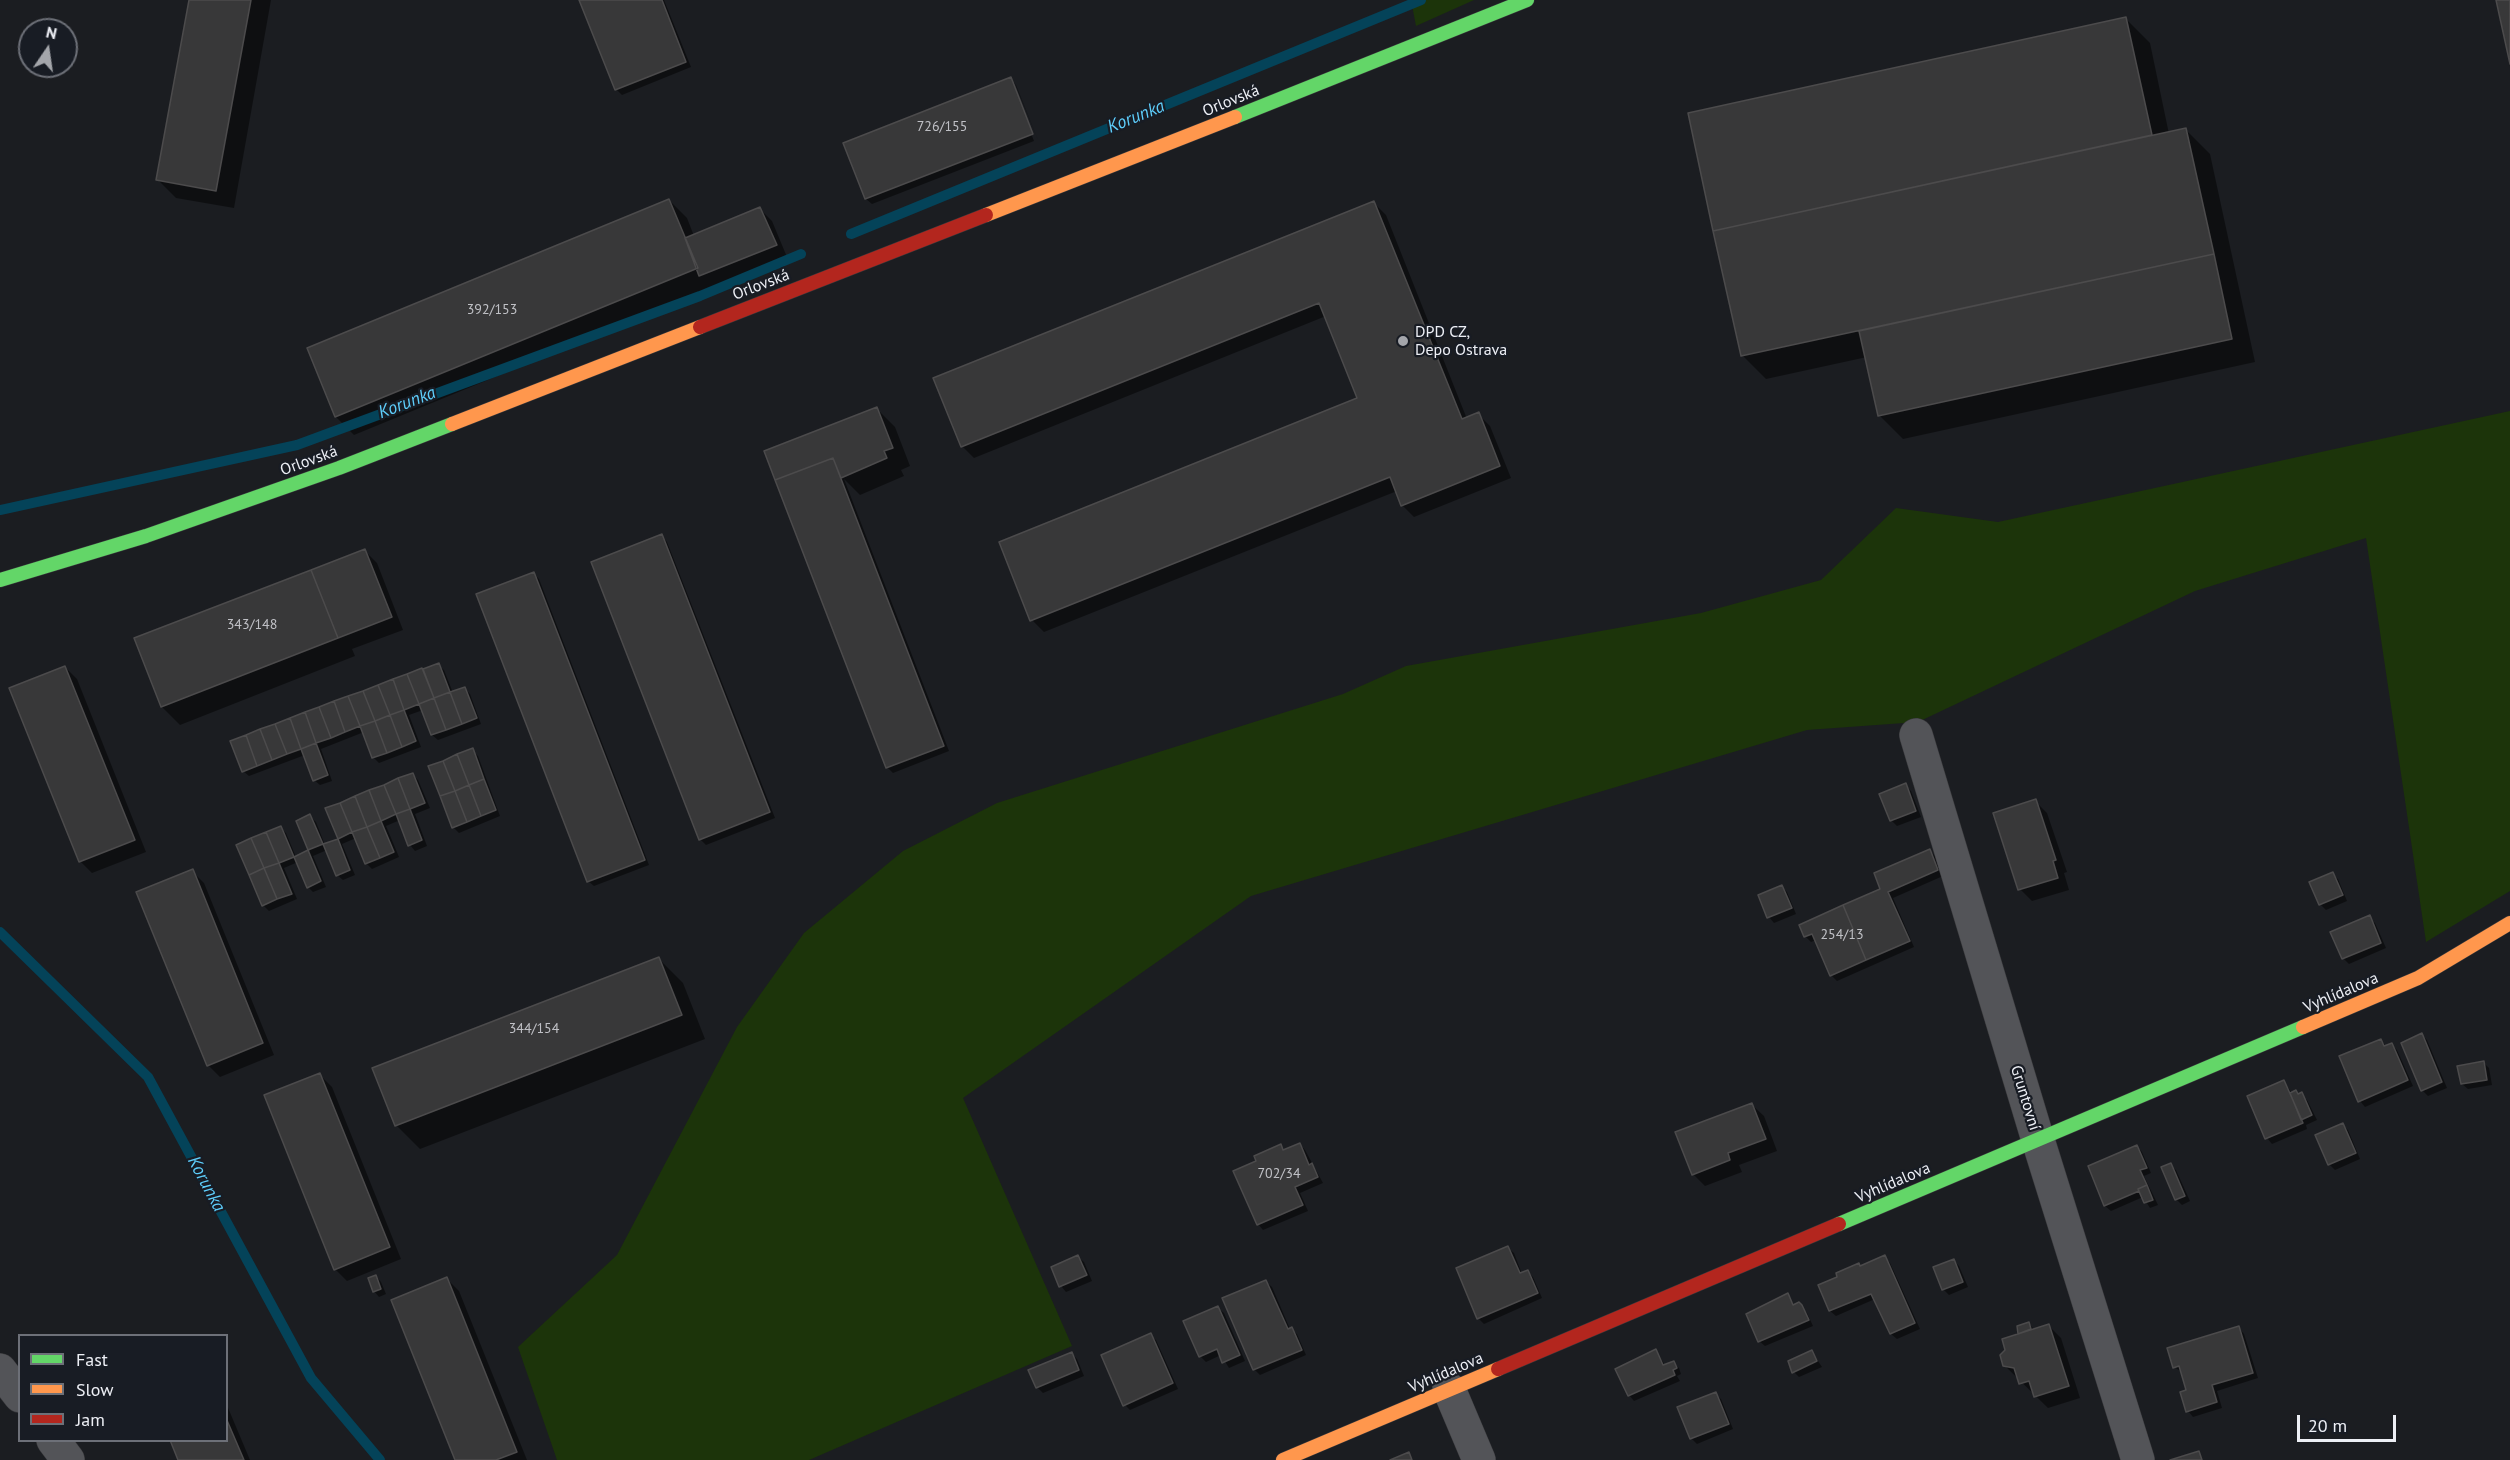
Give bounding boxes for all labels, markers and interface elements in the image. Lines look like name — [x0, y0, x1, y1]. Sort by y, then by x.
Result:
north arrow — [18, 18, 78, 78]
text: N — [44, 21, 59, 43]
street label: Orlovská — [1200, 81, 1262, 121]
water label: Korunka — [1104, 96, 1168, 138]
house number: 726/155 — [917, 119, 967, 135]
street label: Orlovská — [730, 265, 792, 305]
house number: 392/153 — [467, 302, 517, 318]
place label: DPD CZ, Depo Ostrava — [1415, 322, 1507, 360]
marker: DPD CZ, Depo Ostrava — [1396, 334, 1410, 348]
water label: Korunka — [375, 382, 439, 424]
street label: Orlovská — [278, 442, 340, 480]
house number: 343/148 — [227, 617, 277, 633]
house number: 254/13 — [1820, 927, 1864, 943]
street label: Vyhlídalova — [2301, 969, 2381, 1017]
house number: 344/154 — [509, 1021, 559, 1037]
street label: Gruntovní — [2006, 1063, 2044, 1133]
water label: Korunka — [182, 1153, 230, 1215]
street label: Vyhlídalova — [1853, 1159, 1933, 1207]
house number: 702/34 — [1257, 1166, 1301, 1182]
legend — [18, 1334, 228, 1442]
text: Fast — [76, 1348, 108, 1371]
street label: Vyhlídalova — [1406, 1349, 1486, 1397]
text: Slow — [76, 1378, 114, 1401]
scale bar — [2300, 1403, 2399, 1441]
text: Jam — [76, 1408, 105, 1431]
text: 20 m — [2308, 1414, 2347, 1437]

